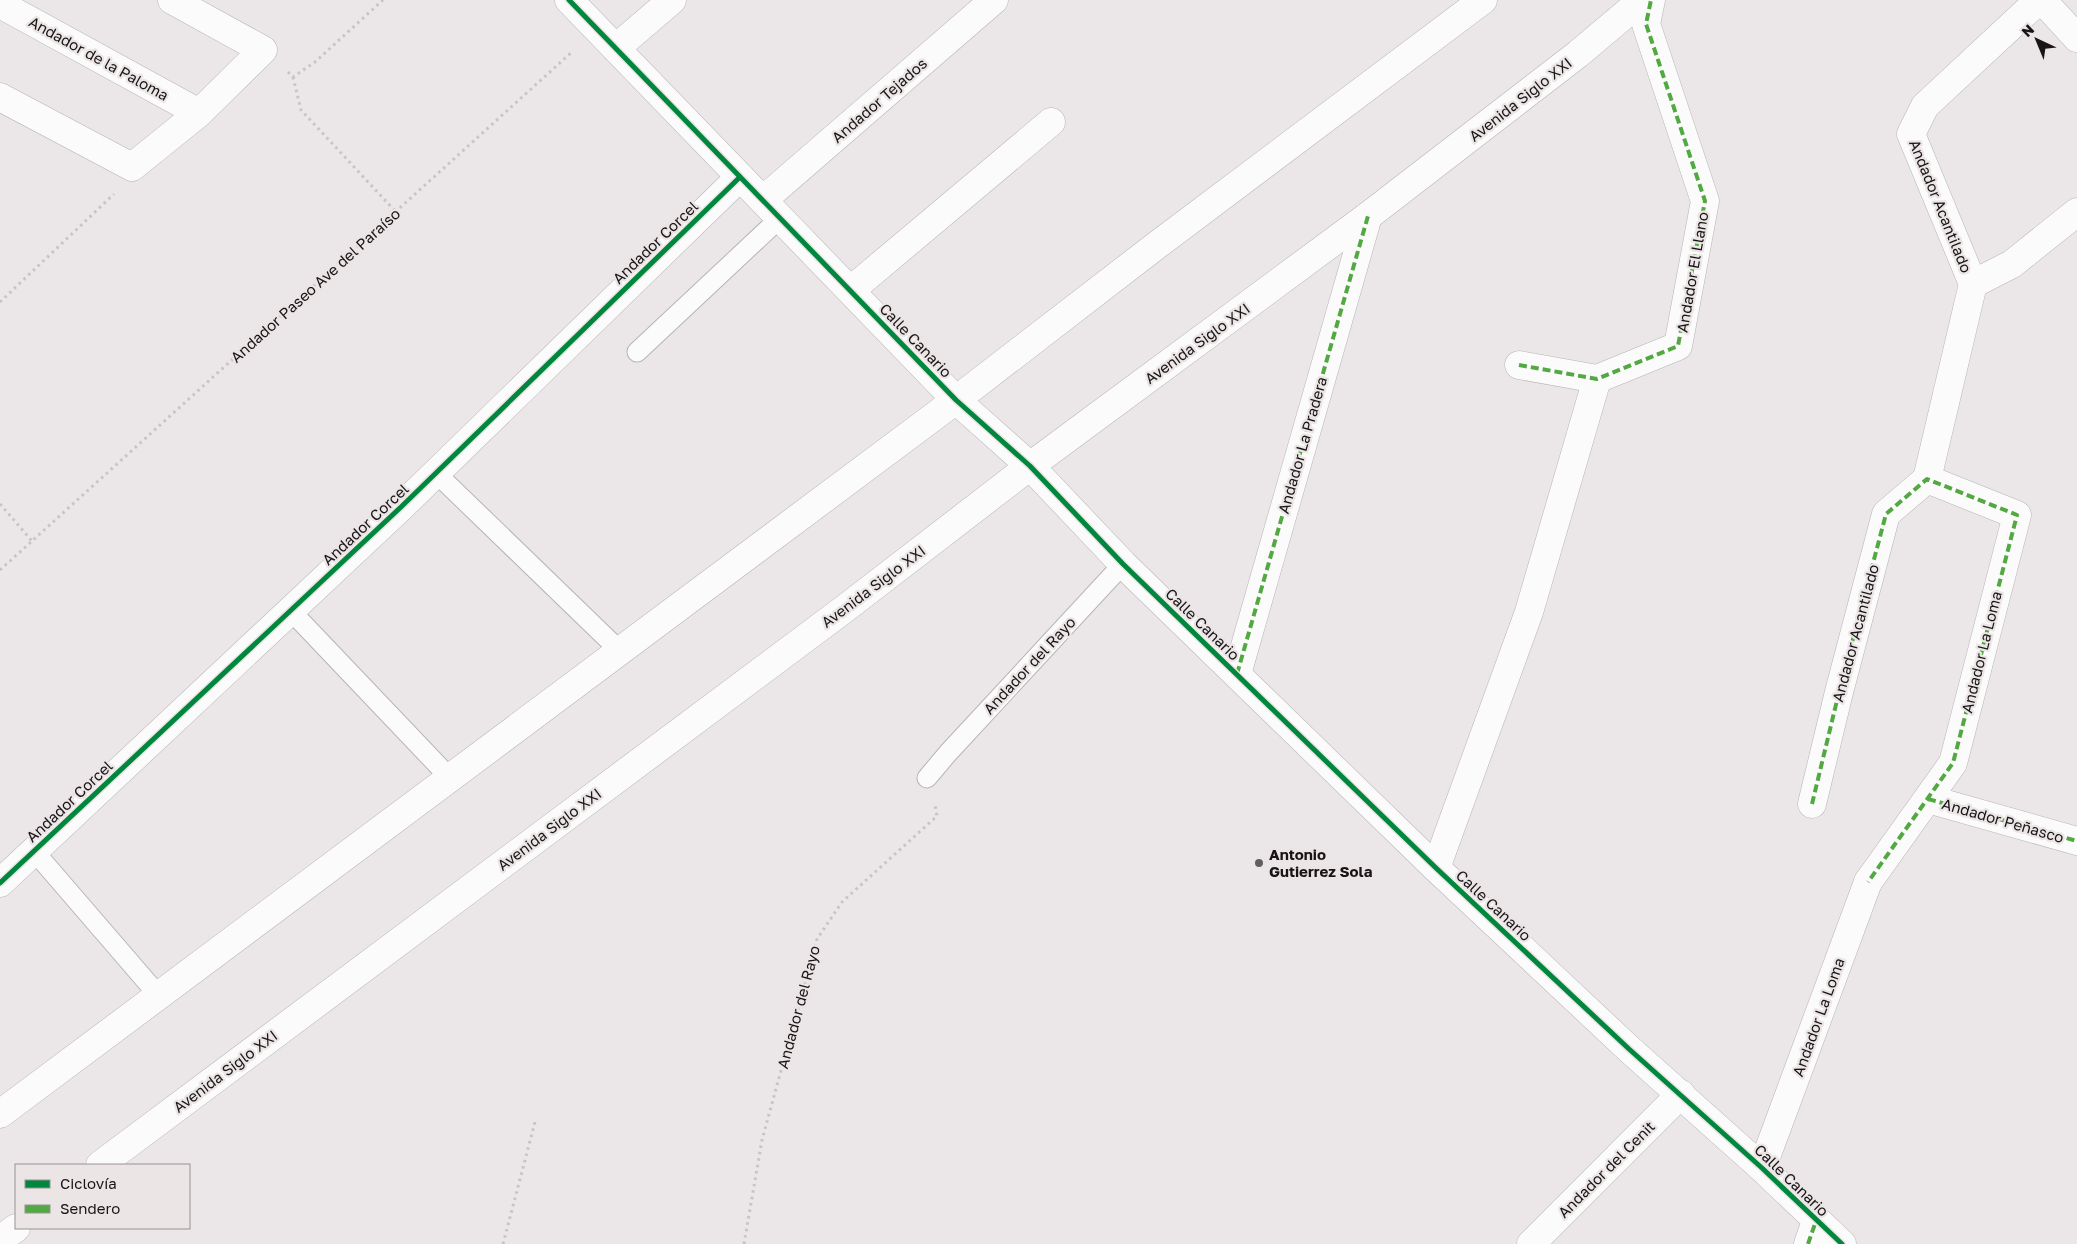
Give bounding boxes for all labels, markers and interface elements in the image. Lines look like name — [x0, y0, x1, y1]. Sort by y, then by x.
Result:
street label: Andador de la Paloma — [26, 12, 172, 104]
north arrow — [2012, 15, 2062, 65]
text: N — [2018, 20, 2037, 40]
street label: Avenida Siglo XXI — [1465, 53, 1575, 145]
street label: Andador Tejados — [828, 54, 930, 146]
street label: Andador Acantilado — [1906, 137, 1976, 275]
street label: Andador Corcel — [609, 197, 701, 287]
street label: Andador Paseo Ave del Paraíso — [227, 204, 403, 366]
street label: Andador El Llano — [1673, 210, 1711, 334]
street label: Calle Canario — [876, 299, 956, 381]
street label: Avenida Siglo XXI — [1141, 299, 1253, 387]
street label: Andador La Pradera — [1274, 374, 1330, 516]
street label: Andador Corcel — [318, 479, 412, 569]
street label: Avenida Siglo XXI — [817, 541, 929, 631]
street label: Andador Acantilado — [1828, 562, 1882, 704]
street label: Calle Canario — [1162, 584, 1244, 664]
street label: Andador La Loma — [1957, 589, 2005, 715]
street label: Andador del Rayo — [979, 613, 1079, 717]
street label: Andador Corcel — [22, 756, 116, 846]
street label: Avenida Siglo XXI — [493, 784, 605, 874]
street label: Andador Peñasco — [1940, 794, 2066, 846]
place label: Antonio Gutierrez Sola — [1269, 845, 1373, 880]
marker: Antonio Gutierrez Sola — [1253, 857, 1265, 869]
street label: Calle Canario — [1453, 866, 1535, 944]
street label: Andador del Rayo — [773, 944, 823, 1070]
street label: Andador La Loma — [1788, 955, 1848, 1079]
street label: Avenida Siglo XXI — [169, 1026, 281, 1116]
street label: Andador del Cenit — [1554, 1117, 1658, 1221]
street label: Calle Canario — [1751, 1140, 1833, 1220]
legend — [15, 1164, 190, 1229]
text: Ciclovía — [60, 1174, 117, 1192]
text: Sendero — [60, 1199, 120, 1217]

